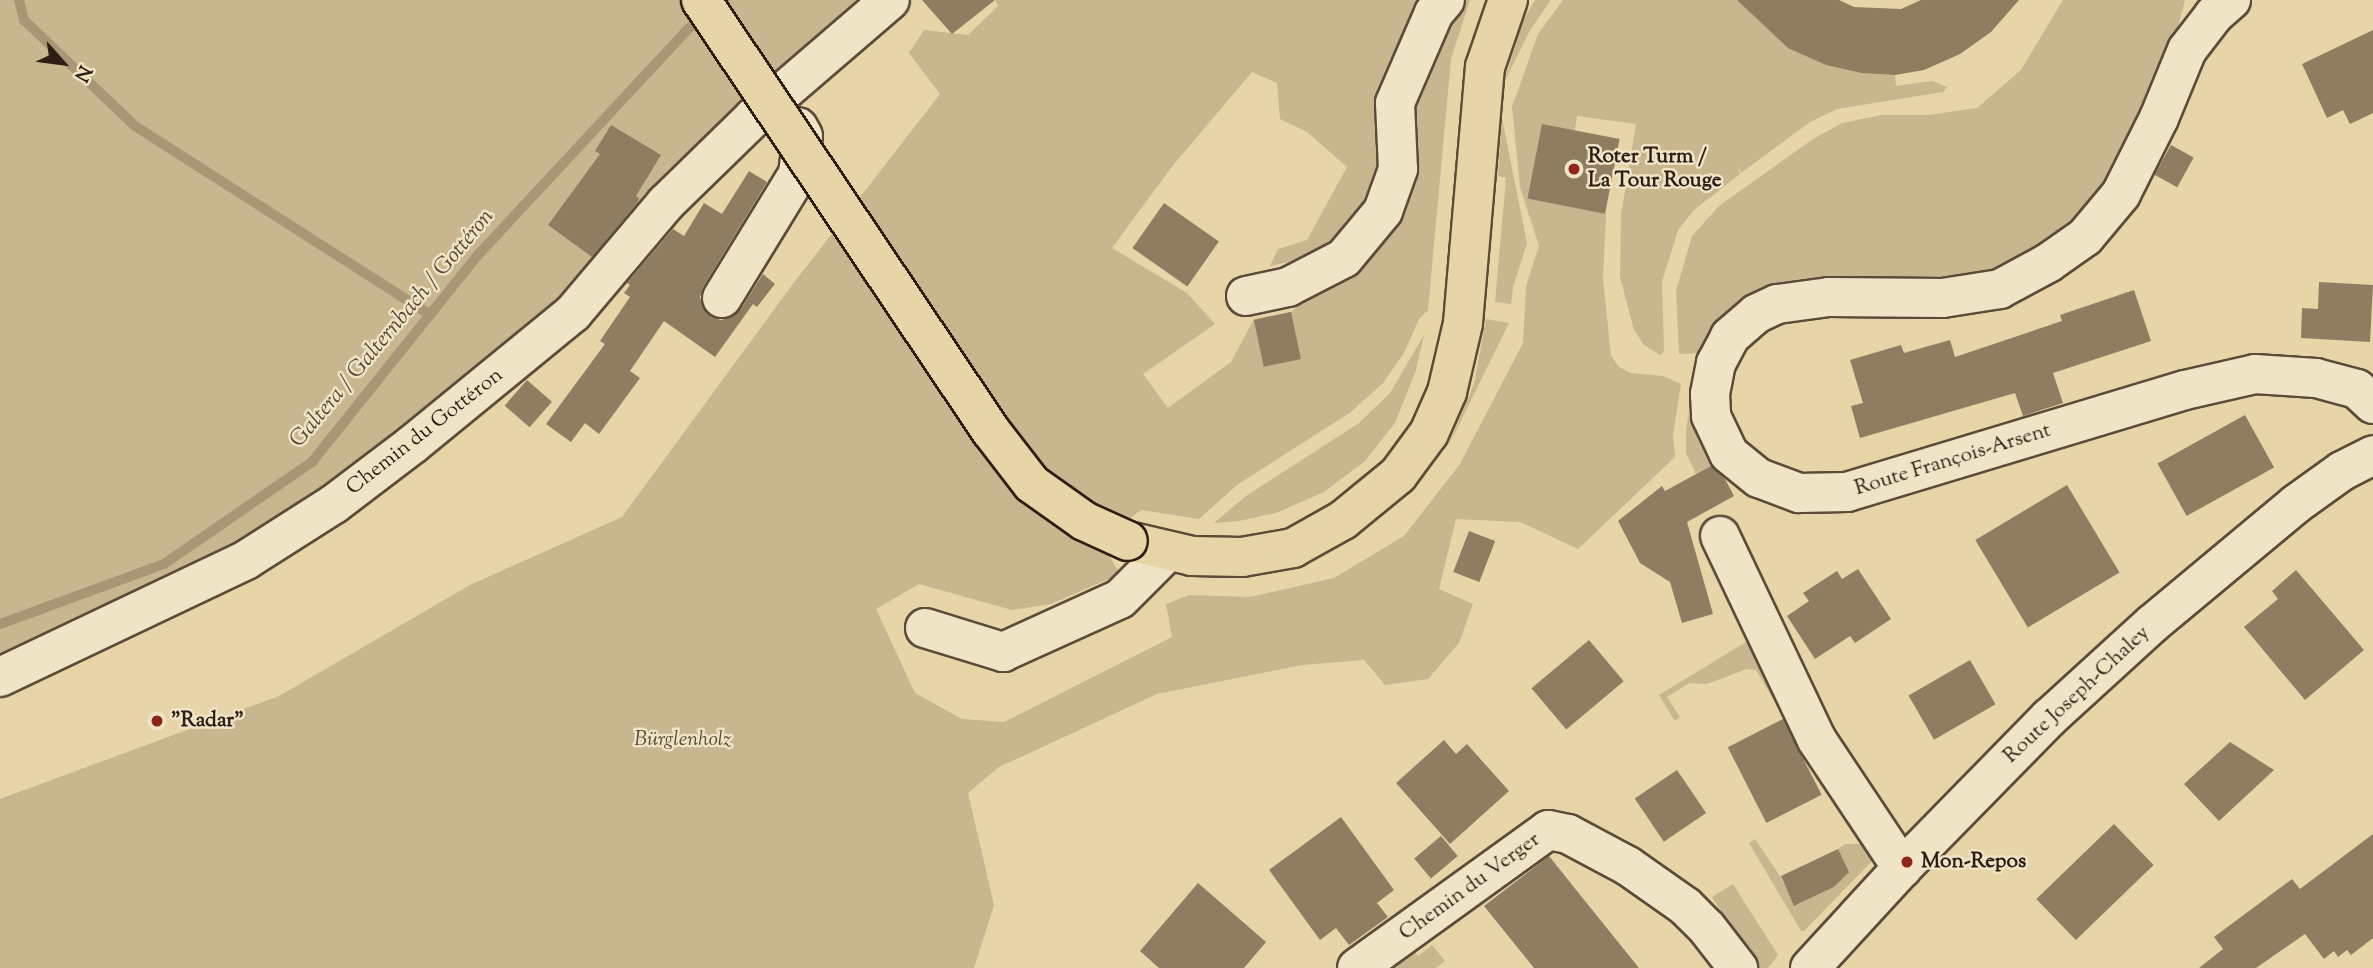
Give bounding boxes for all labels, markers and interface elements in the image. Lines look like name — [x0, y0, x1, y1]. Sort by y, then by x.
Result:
north arrow — [28, 28, 98, 98]
text: N — [67, 60, 97, 86]
place label: Roter Turm / La Tour Rouge — [1588, 144, 1722, 194]
marker: Roter Turm / La Tour Rouge — [1566, 161, 1582, 177]
water label: Galtera / Galternbach / Gottéron — [285, 204, 501, 454]
street label: Chemin du Gottéron — [342, 363, 508, 501]
street label: Route François-Arsent — [1852, 418, 2054, 502]
street label: Route Joseph-Chaley — [1999, 621, 2155, 769]
place label: "Radar" — [171, 708, 244, 734]
marker: "Radar" — [149, 713, 165, 729]
park label: Bürglenholz — [634, 727, 732, 753]
street label: Chemin du Verger — [1395, 828, 1545, 946]
place label: Mon-Repos — [1921, 849, 2026, 875]
marker: Mon-Repos — [1899, 854, 1915, 870]

